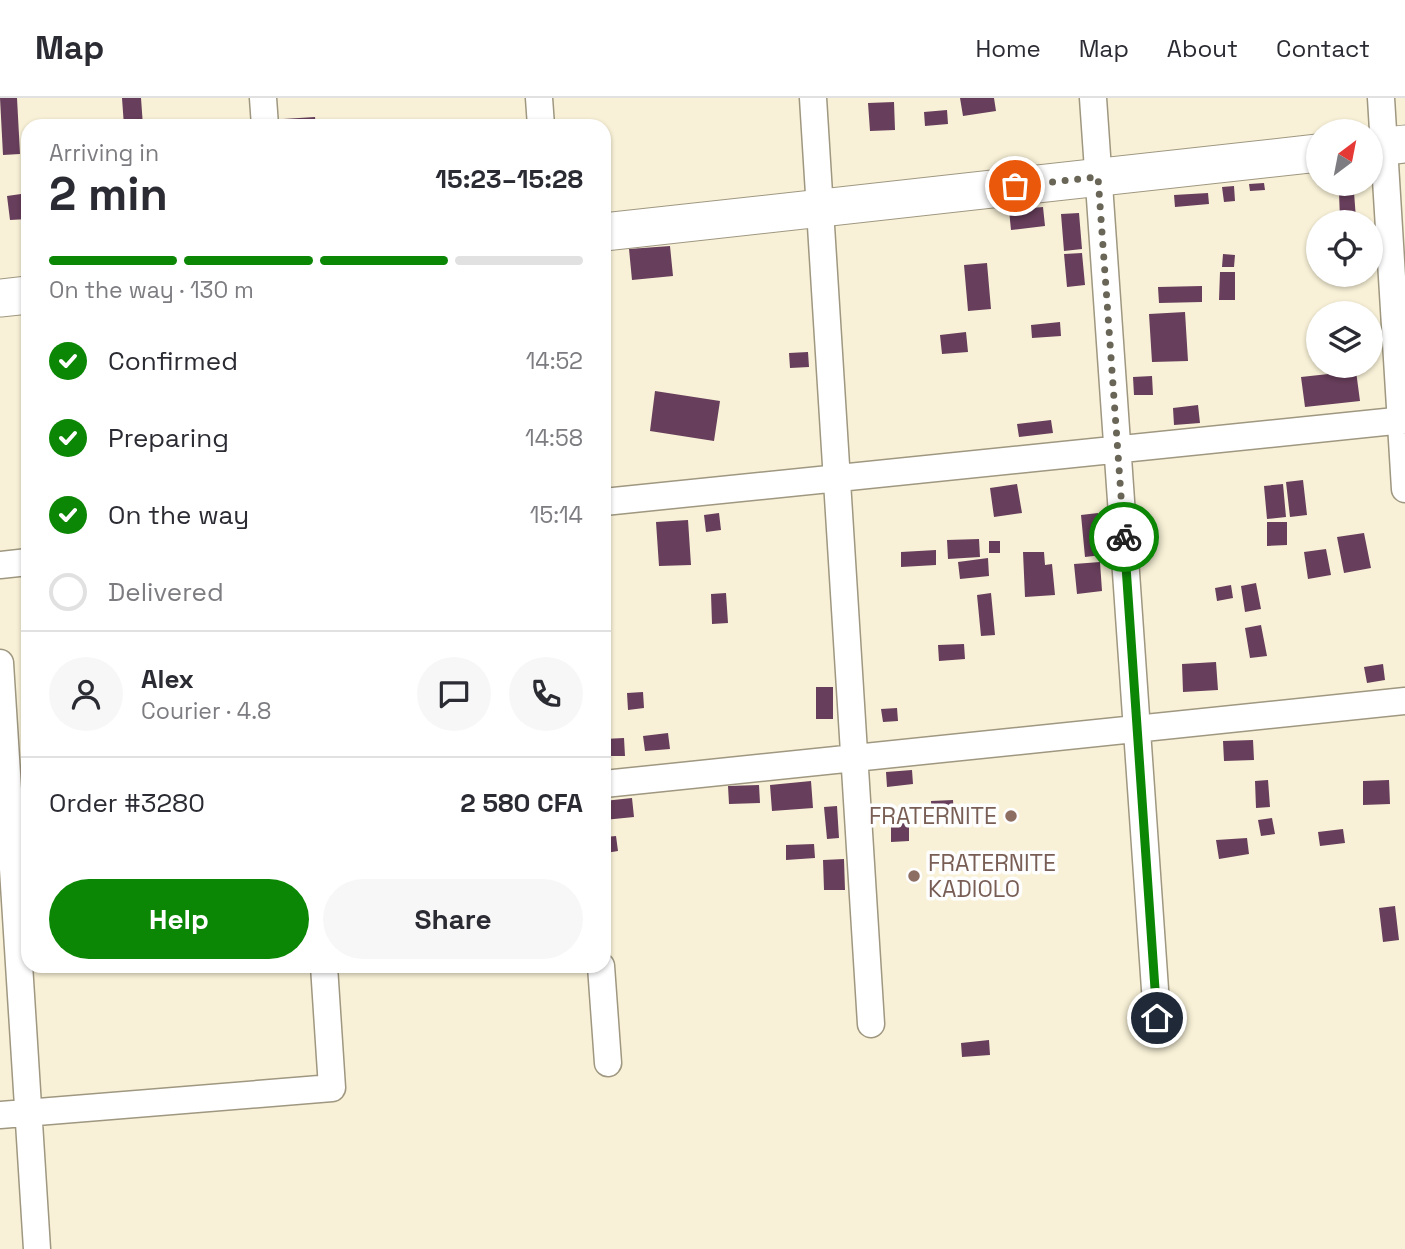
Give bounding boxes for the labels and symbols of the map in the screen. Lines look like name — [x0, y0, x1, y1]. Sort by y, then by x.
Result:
north arrow — [1306, 119, 1382, 196]
pin — [985, 156, 1045, 216]
courier — [1089, 502, 1159, 572]
place label: FRATERNITE — [869, 801, 997, 831]
marker: FRATERNITE — [1003, 808, 1019, 824]
place label: FRATERNITE KADIOLO — [928, 848, 1056, 904]
marker: FRATERNITE KADIOLO — [906, 868, 922, 884]
pin — [1127, 988, 1187, 1048]

